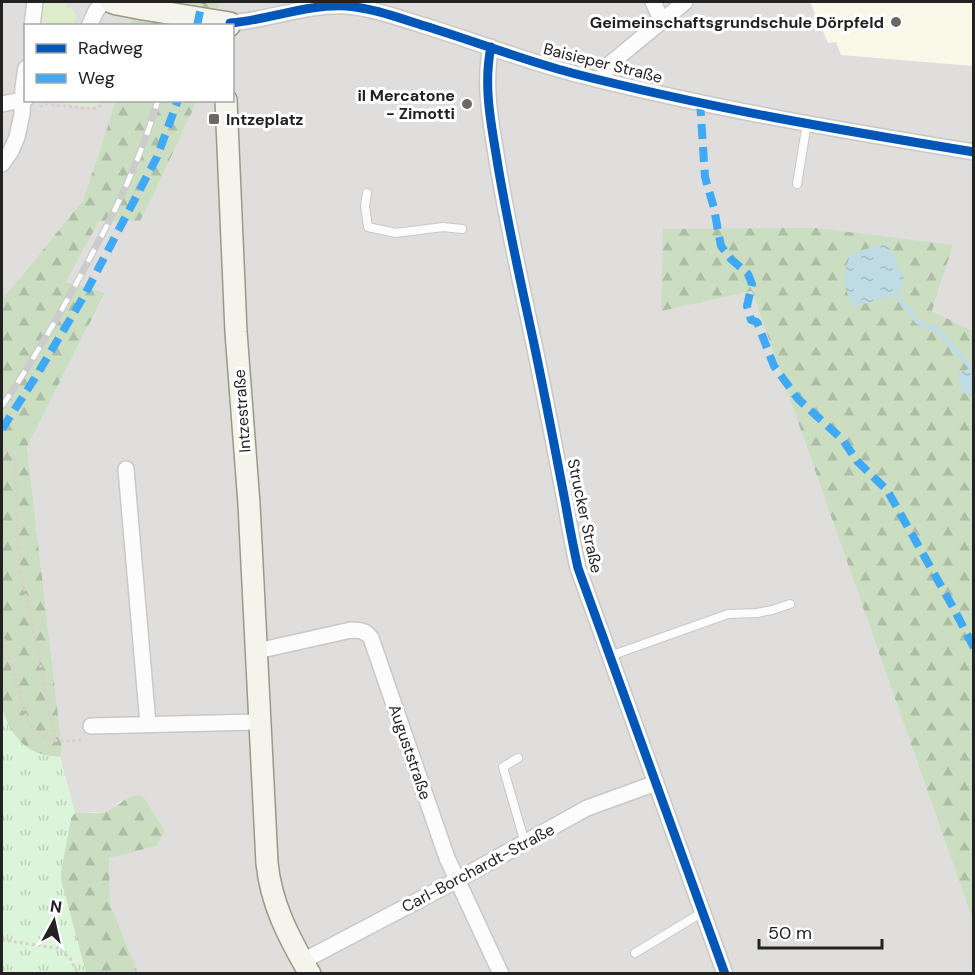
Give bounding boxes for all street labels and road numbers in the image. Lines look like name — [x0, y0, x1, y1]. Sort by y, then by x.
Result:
street label: Baisieper Straße — [541, 38, 665, 88]
street label: Intzestraße — [229, 369, 255, 453]
street label: Strucker Straße — [563, 457, 607, 575]
street label: Auguststraße — [384, 701, 436, 803]
street label: Carl-Borchardt-Straße — [398, 819, 558, 917]

